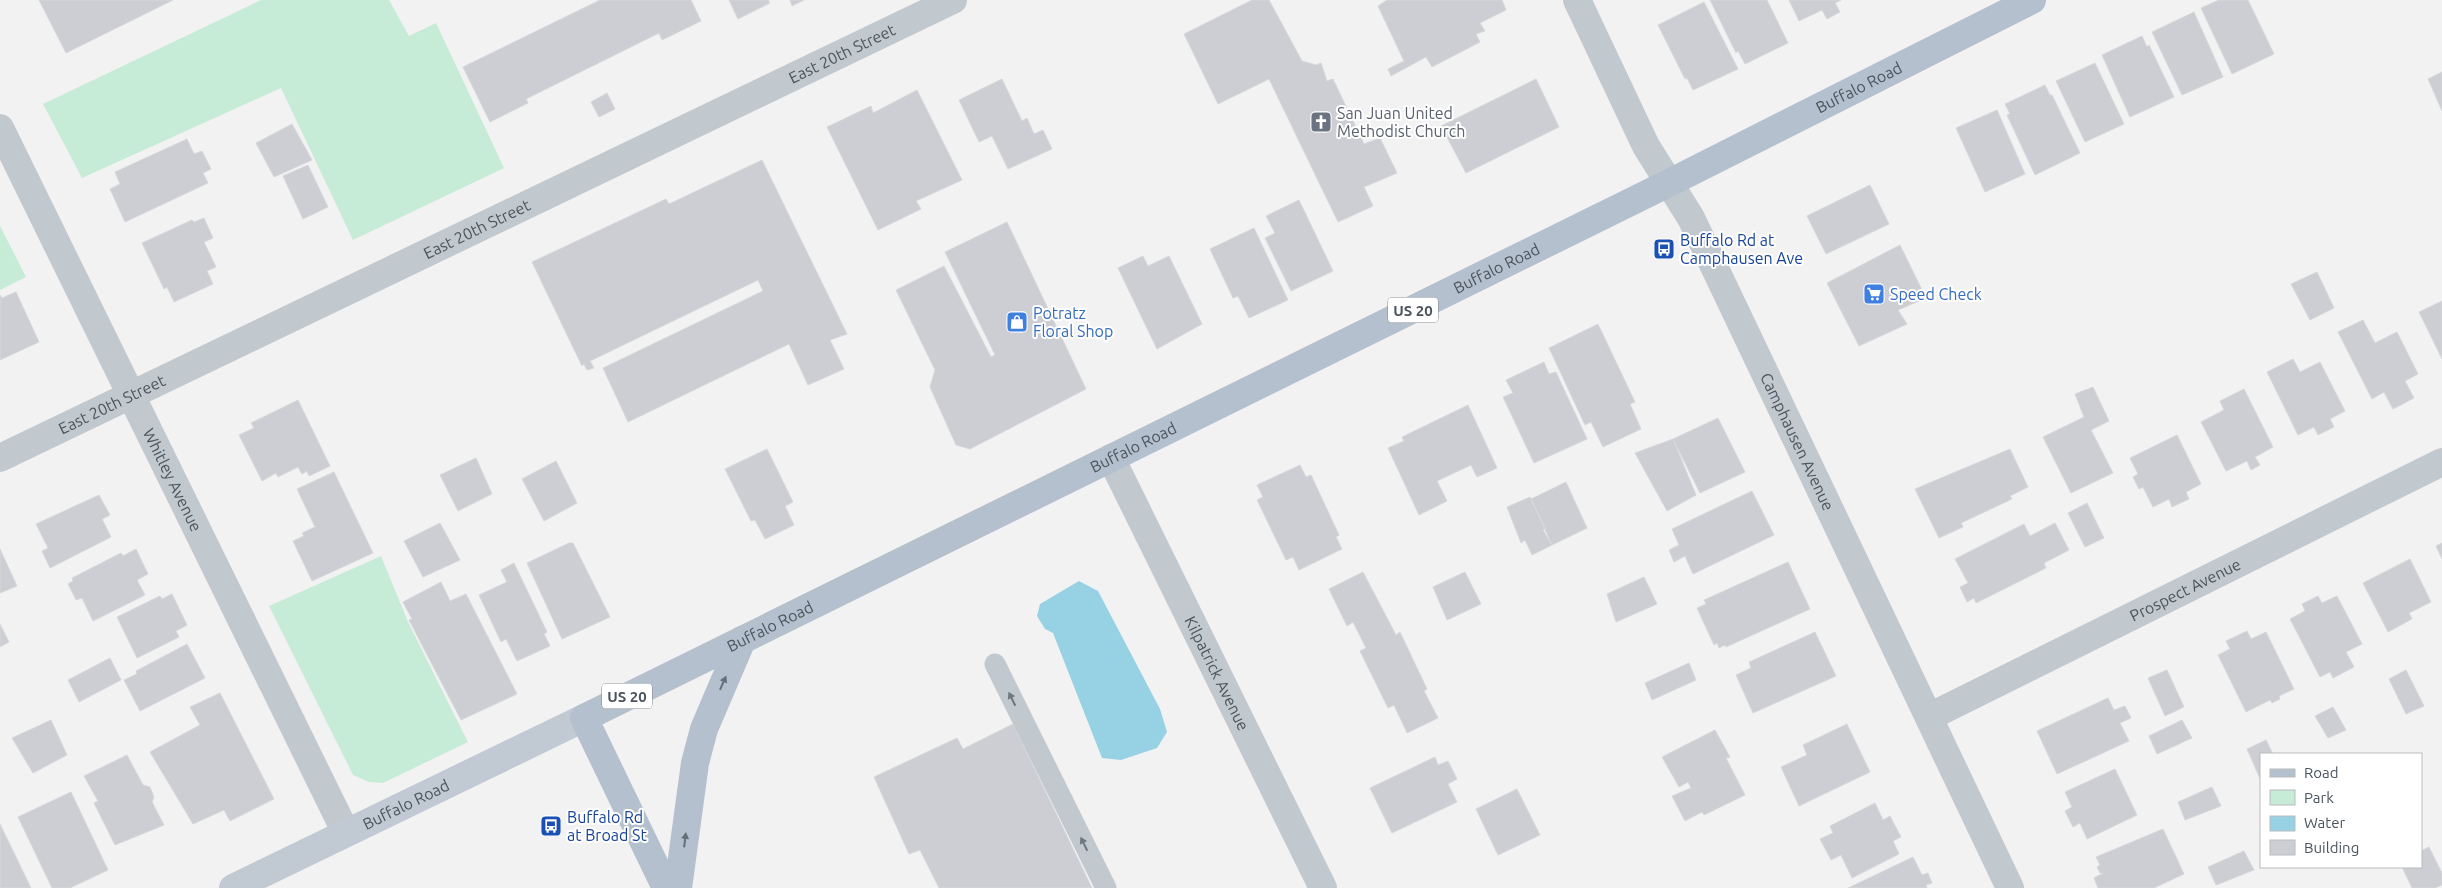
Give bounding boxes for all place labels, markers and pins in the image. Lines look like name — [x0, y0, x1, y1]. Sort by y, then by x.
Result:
place label: San Juan United Methodist Church — [1337, 104, 1465, 140]
church icon: San Juan United Methodist Church — [1309, 110, 1333, 134]
place label: Buffalo Rd at Camphausen Ave — [1680, 231, 1803, 267]
bus stop icon: Buffalo Rd at Camphausen Ave — [1652, 237, 1676, 261]
supermarket icon: Speed Check — [1862, 282, 1886, 306]
place label: Speed Check — [1890, 285, 1982, 303]
place label: Potratz Floral Shop — [1033, 304, 1113, 340]
shop icon: Potratz Floral Shop — [1005, 310, 1029, 334]
place label: Buffalo Rd at Broad St — [567, 808, 647, 844]
bus stop icon: Buffalo Rd at Broad St — [539, 814, 563, 838]

